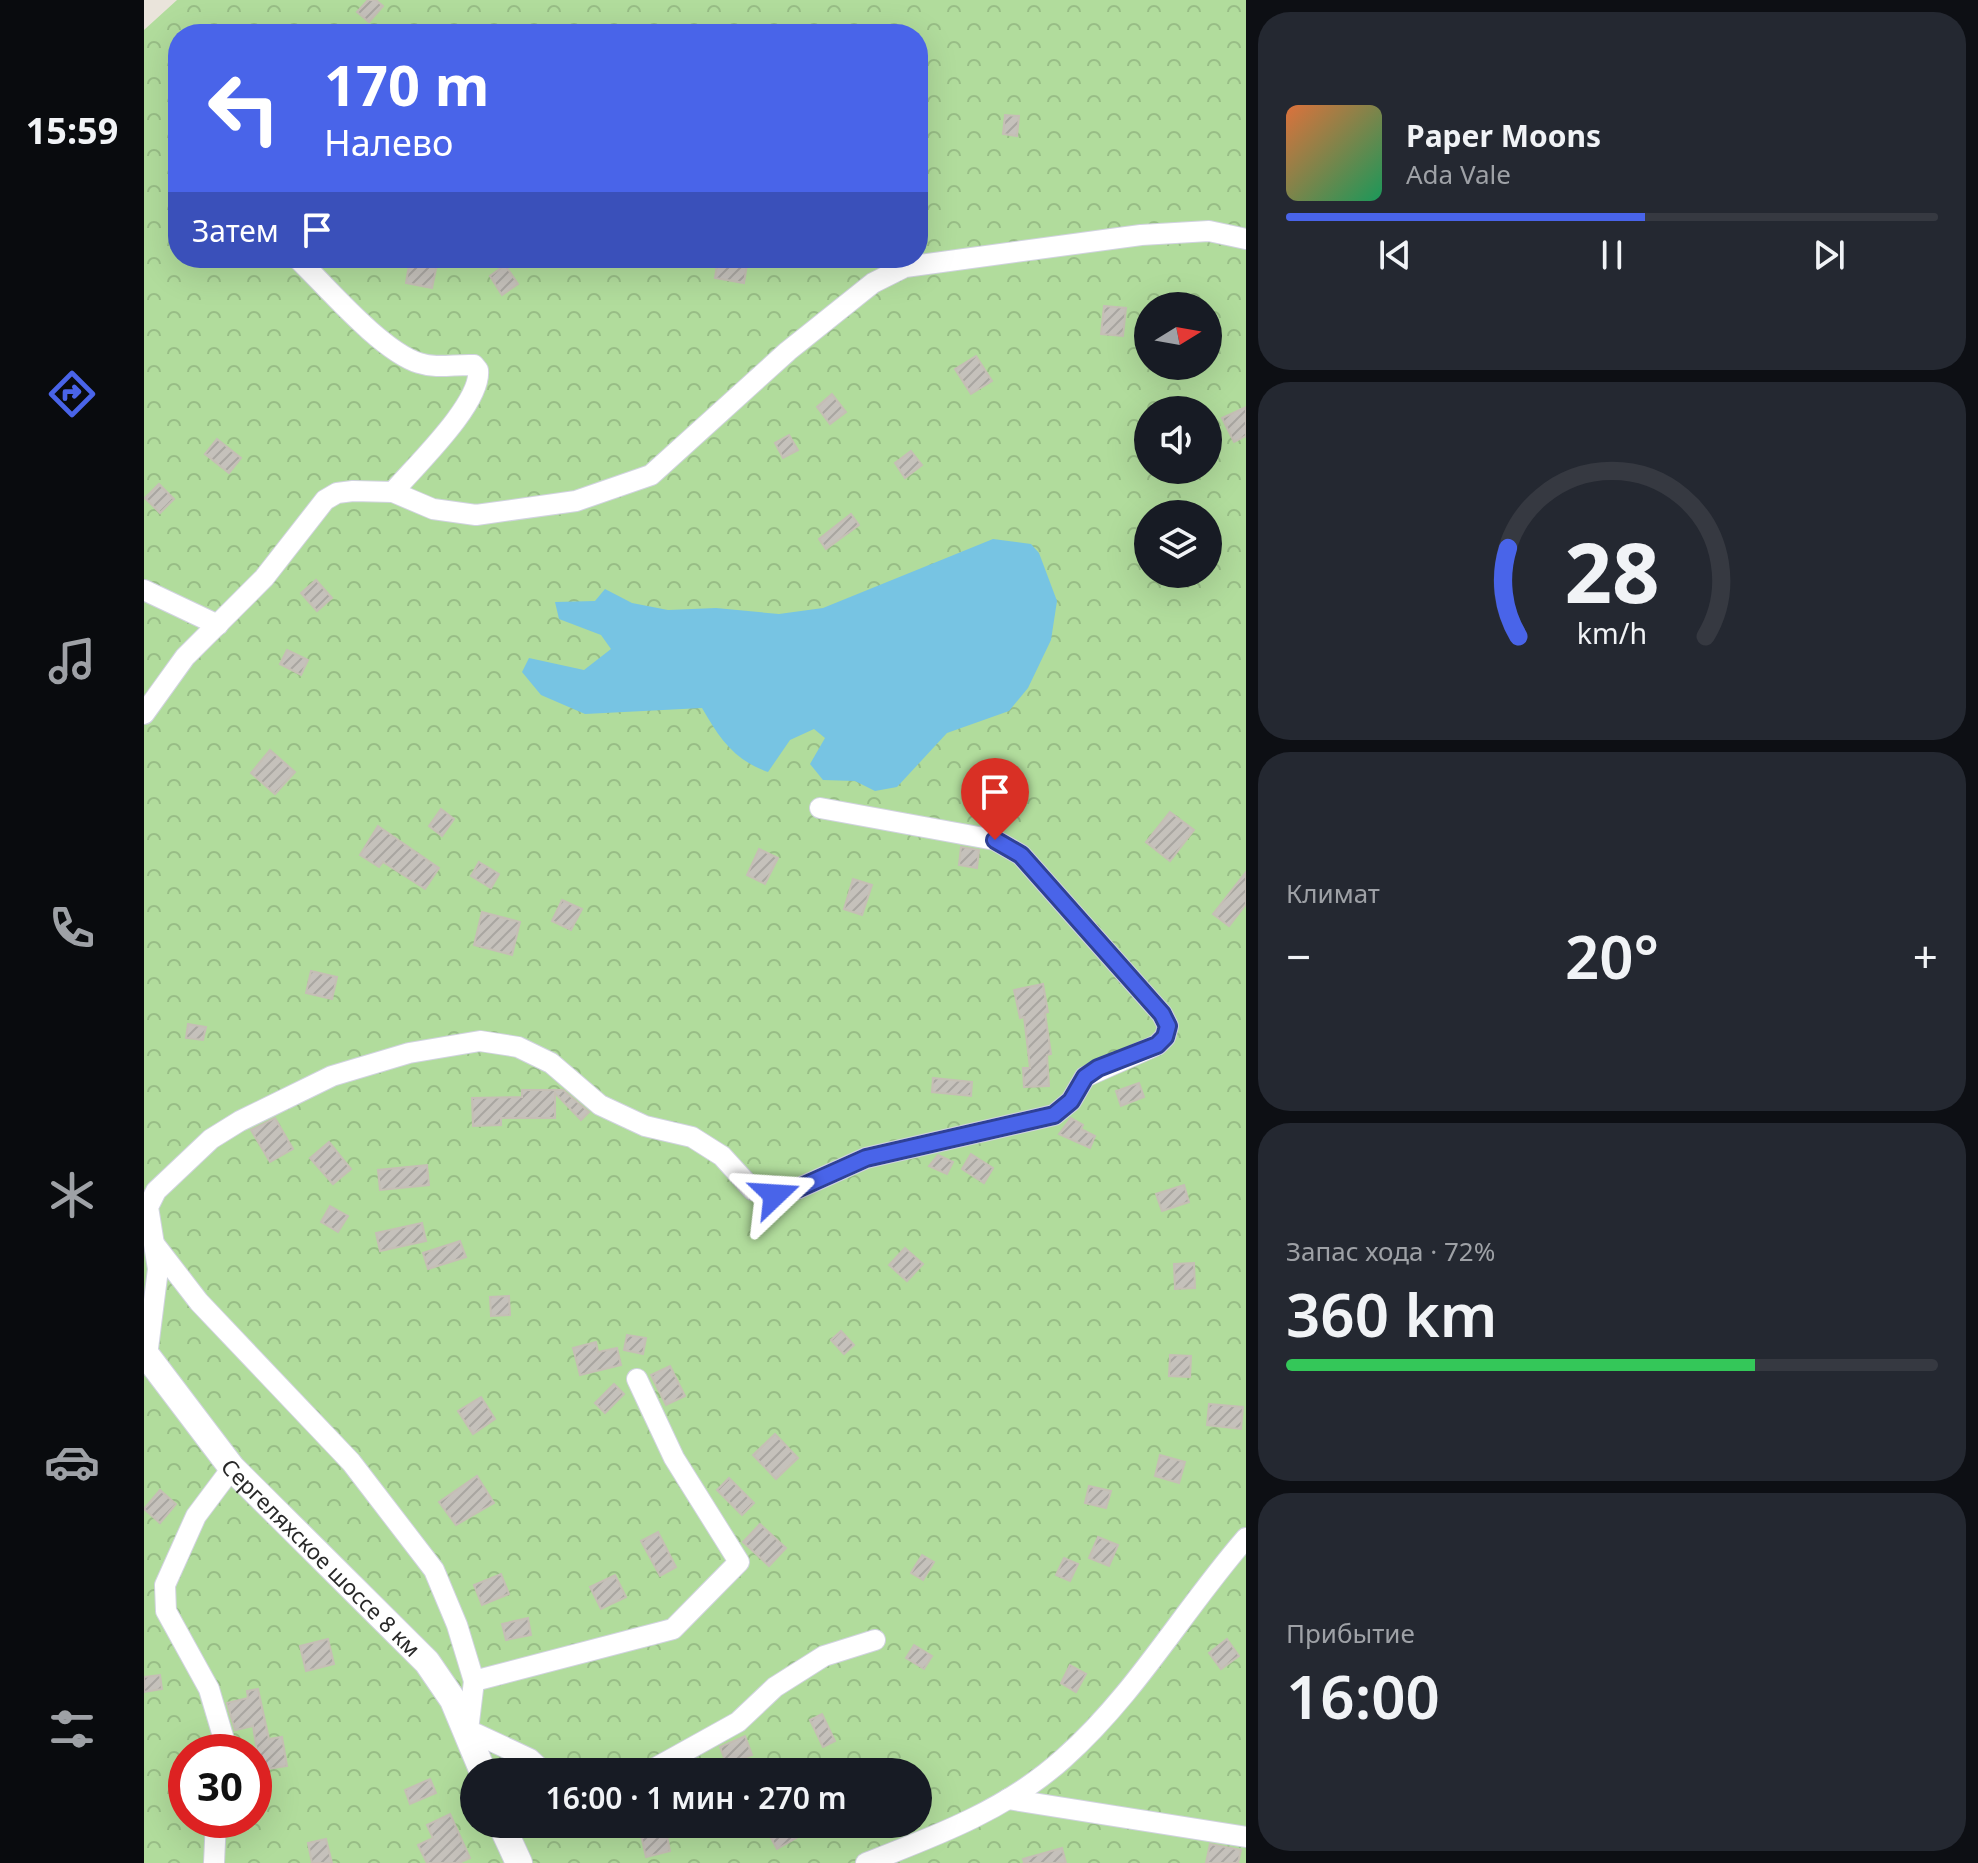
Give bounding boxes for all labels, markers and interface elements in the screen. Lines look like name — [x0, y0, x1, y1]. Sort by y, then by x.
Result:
text: 170 m — [324, 46, 489, 122]
icon: left — [192, 56, 296, 160]
text: 15:59 — [26, 106, 118, 155]
text: Paper Moons — [1406, 115, 1601, 156]
text: Налево — [324, 118, 453, 167]
text: Ada Vale — [1406, 156, 1511, 192]
icon: arrive — [295, 208, 339, 252]
text: Затем — [192, 210, 279, 251]
icon: previous — [1373, 233, 1417, 277]
icon: pause — [1590, 233, 1634, 277]
icon: next — [1807, 233, 1851, 277]
north arrow — [1134, 292, 1222, 380]
map controls — [1134, 292, 1222, 588]
icon: directions — [44, 366, 100, 422]
button: sound — [1134, 396, 1222, 484]
button: layers — [1134, 500, 1222, 588]
text: 28 — [1564, 514, 1660, 627]
text: km/h — [1577, 613, 1647, 652]
icon: music — [44, 633, 100, 689]
pin — [961, 758, 1029, 840]
icon: arrive — [973, 770, 1017, 814]
text: Климат — [1286, 875, 1380, 911]
icon: phone — [44, 900, 100, 956]
text: 20° — [1565, 915, 1659, 997]
text: − — [1286, 926, 1311, 986]
text: + — [1913, 926, 1938, 986]
position arrow — [733, 1153, 817, 1237]
icon: climate — [44, 1167, 100, 1223]
text: Запас хода · 72% — [1286, 1233, 1495, 1269]
text: 360 km — [1286, 1273, 1497, 1355]
icon: car — [44, 1434, 100, 1490]
street label: Сергеляхское шоссе 8 км — [215, 1452, 428, 1663]
text: Прибытие — [1286, 1615, 1415, 1651]
text: 16:00 — [1286, 1655, 1440, 1737]
icon: filters — [44, 1701, 100, 1757]
speed limit sign: 30 — [168, 1734, 272, 1838]
text: 16:00 · 1 мин · 270 m — [546, 1777, 846, 1818]

